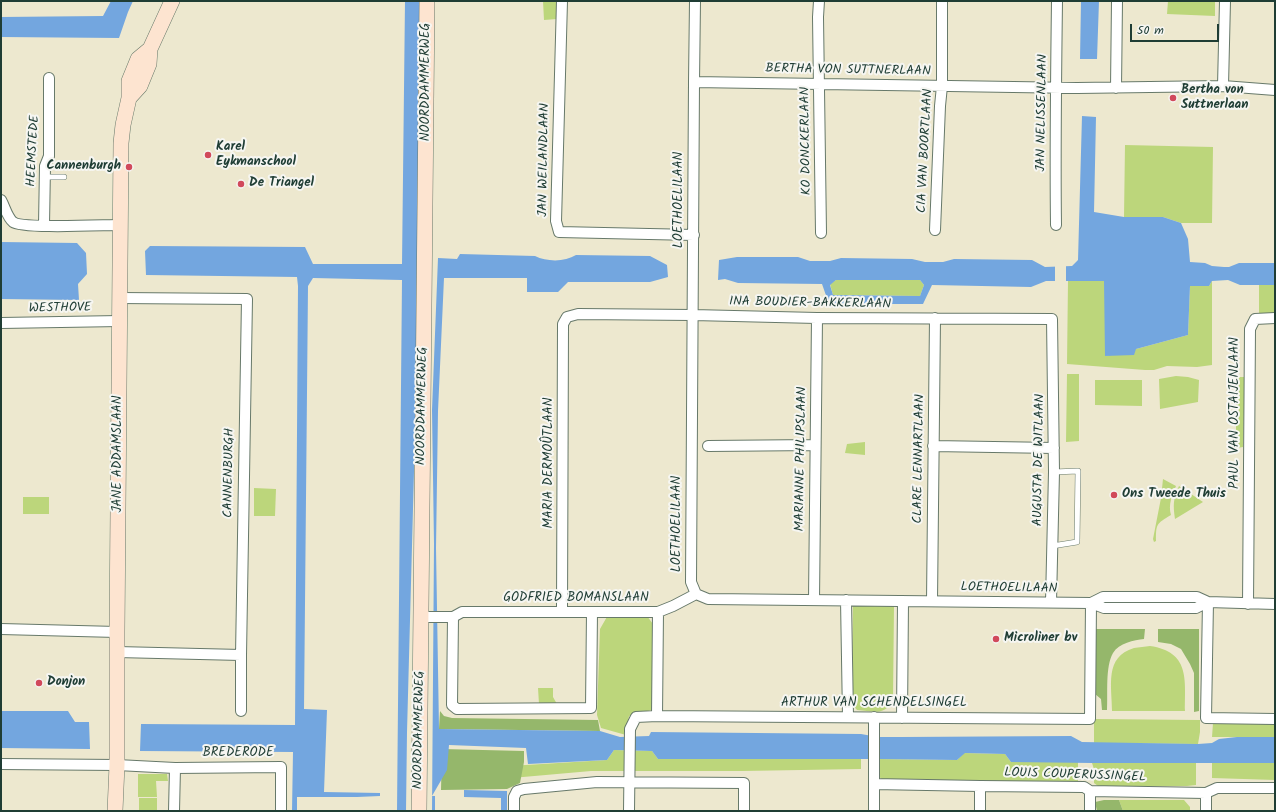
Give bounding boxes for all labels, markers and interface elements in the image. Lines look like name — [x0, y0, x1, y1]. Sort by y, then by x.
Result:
scale bar — [1132, 16, 1221, 42]
text: 50 m — [1137, 21, 1164, 40]
street label: NOORDDAMMERWEG — [419, 23, 435, 141]
street label: JAN NELISSENLAAN — [1034, 54, 1052, 172]
street label: BERTHA VON SUTTNERLAAN — [765, 62, 931, 80]
place label: Bertha von Suttnerlaan — [1181, 83, 1248, 114]
street label: KO DONCKERLAAN — [798, 87, 816, 195]
street label: CIA VAN BOORTLAAN — [915, 89, 937, 213]
marker: Bertha von Suttnerlaan — [1168, 93, 1178, 103]
street label: JAN WEILANDLAAN — [536, 103, 554, 217]
street label: HEEMSTEDE — [24, 115, 44, 187]
place label: Karel Eykmanschool — [216, 140, 296, 171]
marker: Karel Eykmanschool — [203, 150, 213, 160]
street label: LOETHOELILAAN — [672, 152, 688, 248]
place label: Cannenburgh — [46, 159, 121, 175]
marker: Cannenburgh — [124, 162, 134, 172]
place label: De Triangel — [249, 176, 314, 192]
marker: De Triangel — [236, 179, 246, 189]
street label: INA BOUDIER-BAKKERLAAN — [729, 295, 891, 313]
street label: WESTHOVE — [28, 301, 92, 317]
street label: PAUL VAN OSTAIJENLAAN — [1228, 337, 1244, 489]
street label: NOORDDAMMERWEG — [414, 347, 432, 465]
street label: MARIANNE PHILIPSLAAN — [793, 387, 811, 531]
street label: CLARE LENNARTLAAN — [911, 394, 929, 524]
street label: AUGUSTA DE WITLAAN — [1031, 394, 1049, 526]
street label: JANE ADDAMSLAAN — [111, 395, 127, 513]
street label: MARIA DERMOÛTLAAN — [542, 397, 558, 529]
street label: CANNENBURGH — [221, 428, 239, 518]
street label: LOETHOELILAAN — [670, 476, 686, 572]
place label: Ons Tweede Thuis — [1122, 487, 1226, 503]
marker: Ons Tweede Thuis — [1109, 490, 1119, 500]
street label: LOETHOELILAAN — [960, 580, 1058, 598]
street label: GODFRIED BOMANSLAAN — [503, 591, 649, 607]
place label: Microliner bv — [1004, 631, 1077, 647]
marker: Microliner bv — [991, 634, 1001, 644]
street label: NOORDDAMMERWEG — [411, 671, 429, 789]
place label: Donjon — [47, 675, 85, 691]
marker: Donjon — [34, 678, 44, 688]
street label: ARTHUR VAN SCHENDELSINGEL — [781, 696, 967, 712]
street label: BREDERODE — [202, 746, 274, 762]
street label: LOUIS COUPERUSSINGEL — [1004, 766, 1146, 786]

